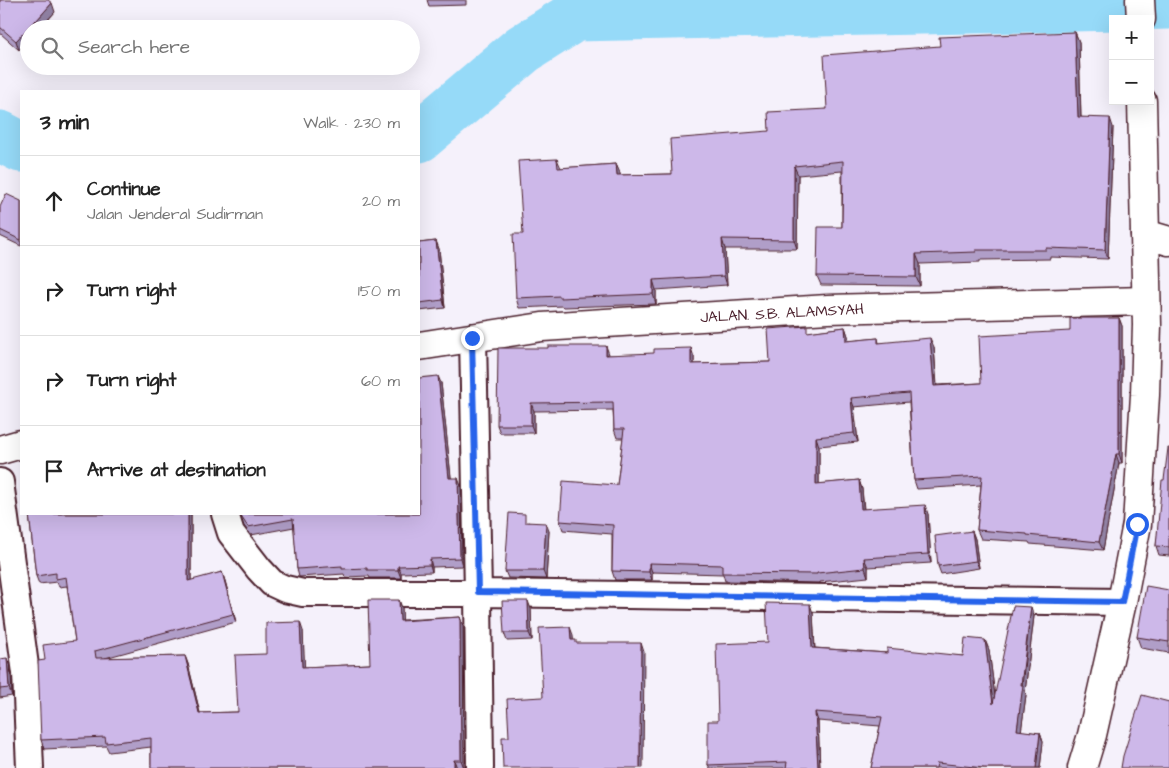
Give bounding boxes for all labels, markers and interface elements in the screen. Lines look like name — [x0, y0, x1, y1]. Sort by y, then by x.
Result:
map controls — [1109, 15, 1154, 105]
button: + — [1109, 15, 1154, 60]
search box — [20, 20, 420, 75]
icon: search — [38, 34, 66, 62]
text: Search here — [78, 34, 190, 61]
button: − — [1109, 60, 1154, 105]
text: 3 min — [40, 108, 89, 137]
text: Walk · 230 m — [303, 112, 400, 134]
text: Continue — [87, 176, 161, 203]
icon: ahead — [40, 187, 68, 215]
text: 20 m — [362, 190, 400, 212]
text: Jalan Jenderal Sudirman — [87, 203, 263, 225]
icon: right — [40, 277, 68, 305]
text: Turn right — [87, 277, 176, 304]
text: 150 m — [358, 280, 400, 302]
street label: JALAN. S.B. ALAMSYAH — [700, 299, 864, 328]
route end — [461, 327, 484, 350]
icon: right — [40, 367, 68, 395]
text: Turn right — [87, 367, 176, 394]
text: 60 m — [361, 370, 400, 392]
icon: arrive — [40, 457, 68, 485]
text: Arrive at destination — [87, 457, 266, 484]
route start — [1126, 513, 1149, 536]

